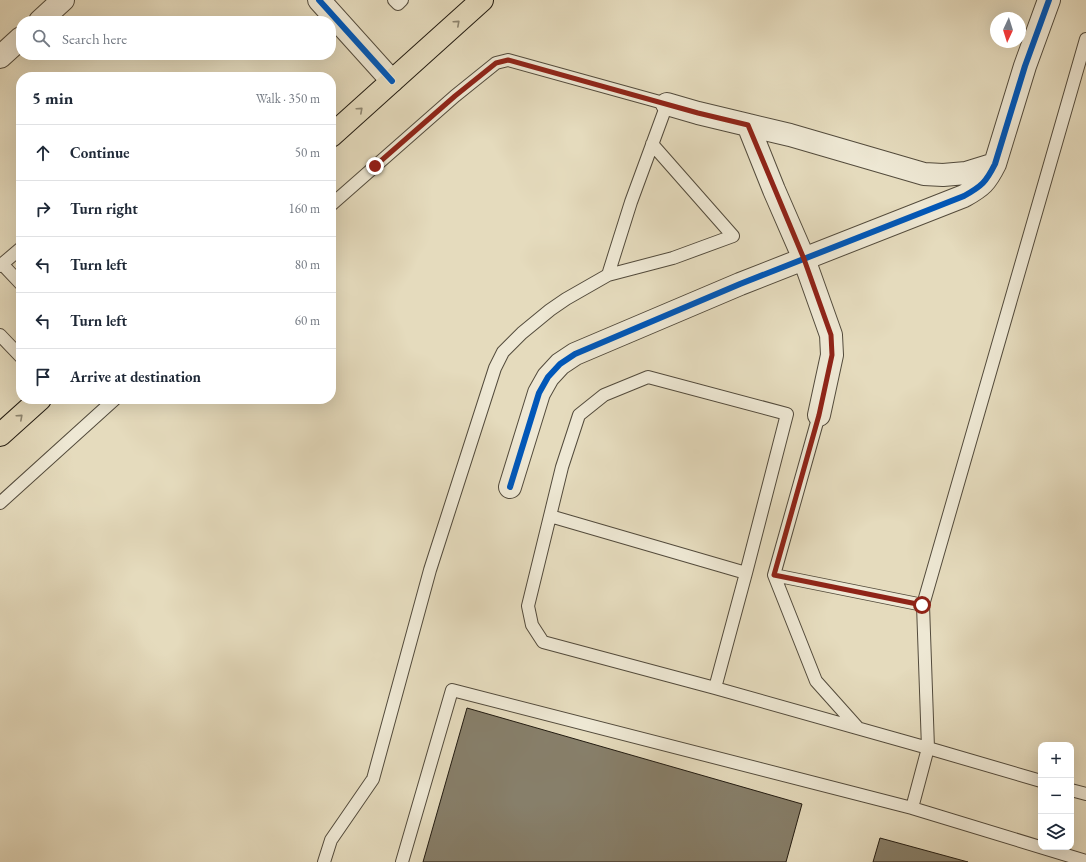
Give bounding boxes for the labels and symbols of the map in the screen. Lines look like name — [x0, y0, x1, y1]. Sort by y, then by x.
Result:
north arrow — [990, 12, 1026, 48]
one-way arrow — [452, 21, 459, 28]
one-way arrow — [355, 107, 363, 115]
route end — [366, 157, 384, 175]
one-way arrow — [15, 414, 23, 422]
route start — [913, 596, 931, 614]

